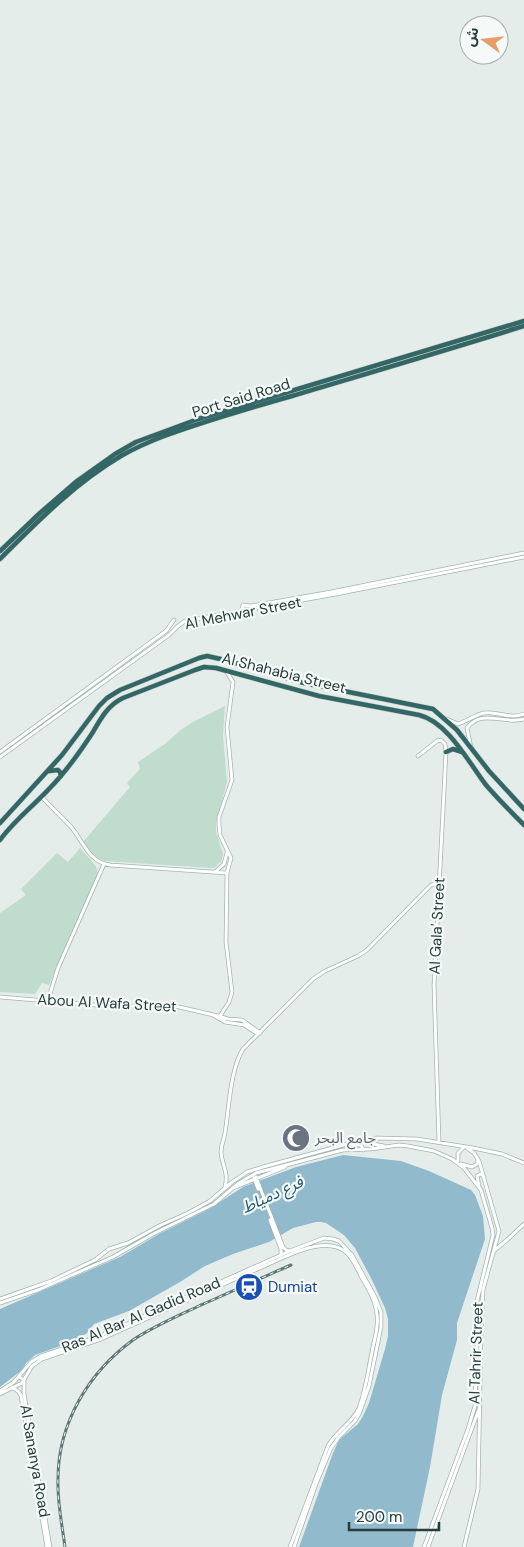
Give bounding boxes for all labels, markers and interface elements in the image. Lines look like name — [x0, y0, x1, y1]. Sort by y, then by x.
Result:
north arrow — [459, 15, 509, 65]
text: ش — [460, 25, 483, 48]
street label: Port Said Road — [190, 374, 292, 422]
street label: Al Mehwar Street — [183, 592, 303, 634]
street label: Al Shahabia Street — [220, 648, 348, 698]
street label: Al Gala' Street — [424, 877, 450, 975]
street label: Abou Al Wafa Street — [37, 989, 177, 1017]
mosque icon: جامع البحر — [281, 1123, 311, 1153]
place label: جامع البحر — [314, 1128, 376, 1150]
water label: فرع دمياط — [238, 1171, 308, 1220]
street label: Ras Al Bar Al Gadid Road — [59, 1272, 223, 1358]
station icon: Dumiat — [234, 1272, 264, 1302]
place label: Dumiat — [268, 1277, 318, 1297]
street label: Al Tahrir Street — [464, 1301, 488, 1405]
street label: Al Sananya Road — [15, 1403, 55, 1519]
scale bar — [349, 1500, 439, 1532]
text: 200 m — [356, 1507, 402, 1527]

